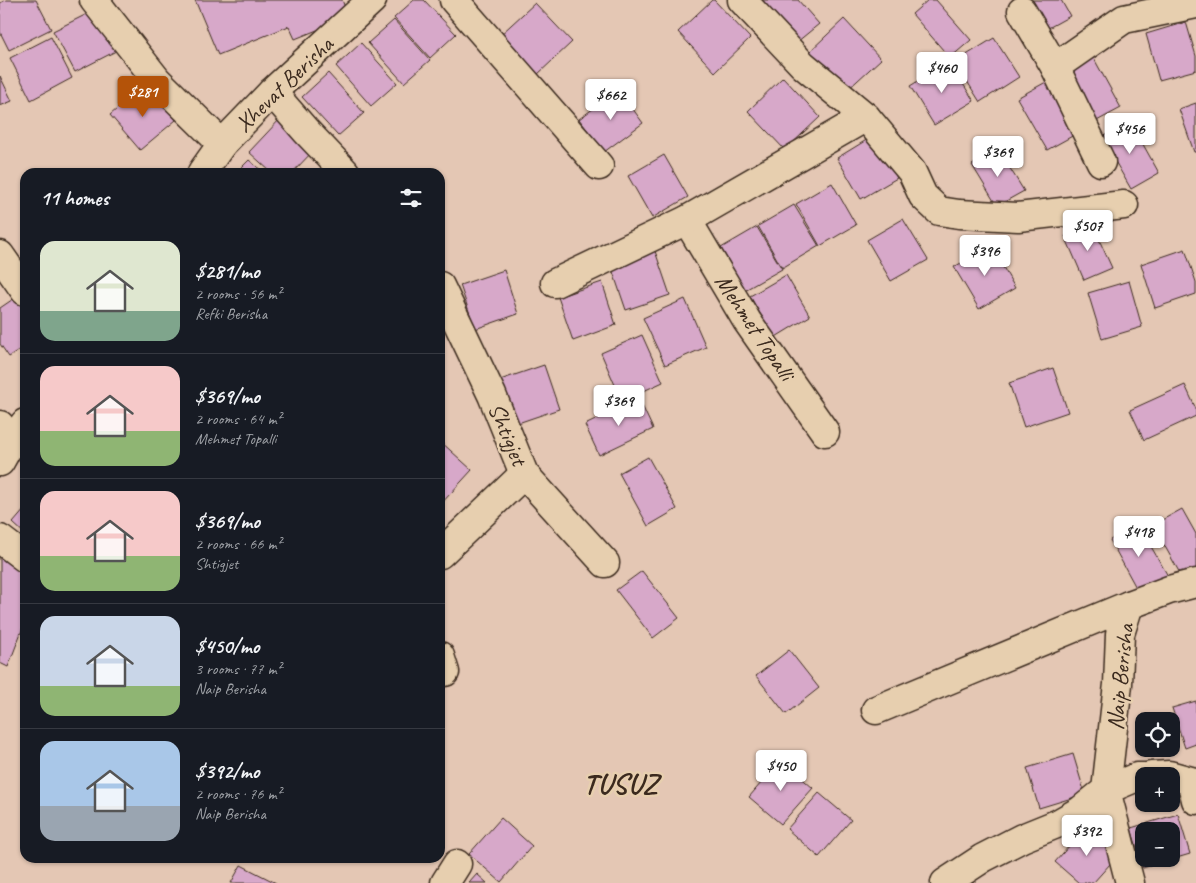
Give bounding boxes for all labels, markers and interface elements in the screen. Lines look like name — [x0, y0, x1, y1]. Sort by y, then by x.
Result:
street label: Xhevat Berisha — [229, 29, 340, 138]
pin: $460 — [912, 52, 972, 94]
text: $460 — [927, 58, 957, 78]
pin: $281 — [113, 76, 173, 118]
pin: $662 — [581, 78, 641, 121]
text: $281 — [129, 82, 157, 102]
text: $662 — [596, 85, 626, 105]
pin: $456 — [1100, 112, 1160, 155]
text: $456 — [1116, 119, 1144, 139]
pin: $369 — [968, 136, 1028, 178]
text: $369 — [984, 142, 1012, 162]
icon: filters — [397, 184, 425, 212]
text: 11 homes — [40, 185, 109, 211]
pin: $507 — [1058, 210, 1118, 252]
text: $507 — [1074, 216, 1102, 236]
pin: $396 — [955, 234, 1015, 277]
text: $396 — [971, 241, 999, 261]
text: $281/mo — [195, 258, 260, 284]
icon: home — [80, 261, 140, 321]
street label: Mehmet Topalli — [708, 268, 803, 388]
text: 2 rooms · 56 m² — [195, 284, 281, 304]
text: Refki Berisha — [195, 304, 267, 324]
text: $369/mo — [195, 383, 260, 409]
pin: $369 — [589, 384, 649, 427]
icon: home — [80, 386, 140, 446]
text: $369 — [605, 391, 633, 411]
street label: Shtigjet — [482, 398, 535, 472]
text: 2 rooms · 64 m² — [195, 409, 281, 429]
text: Mehmet Topalli — [195, 429, 276, 449]
text: $369/mo — [195, 508, 260, 534]
icon: home — [80, 511, 140, 571]
pin: $418 — [1109, 516, 1169, 558]
text: $418 — [1125, 522, 1153, 542]
text: 2 rooms · 66 m² — [195, 534, 281, 554]
text: Shtigjet — [195, 554, 238, 574]
street label: Naip Berisha — [1100, 621, 1141, 731]
text: $450/mo — [195, 633, 259, 659]
icon: home — [80, 636, 140, 696]
text: 3 rooms · 77 m² — [195, 659, 281, 679]
text: Naip Berisha — [195, 679, 266, 699]
map controls — [1135, 712, 1180, 867]
button: locate — [1135, 712, 1180, 757]
pin: $450 — [751, 750, 811, 792]
text: $450 — [767, 756, 795, 776]
text: $392/mo — [195, 758, 259, 784]
icon: home — [80, 761, 140, 821]
district label: TUSUZ — [583, 765, 663, 802]
button: + — [1135, 767, 1180, 812]
text: 2 rooms · 76 m² — [195, 784, 281, 804]
text: Naip Berisha — [195, 804, 266, 824]
pin: $392 — [1057, 814, 1117, 857]
text: $392 — [1073, 821, 1101, 841]
button: − — [1135, 822, 1180, 867]

